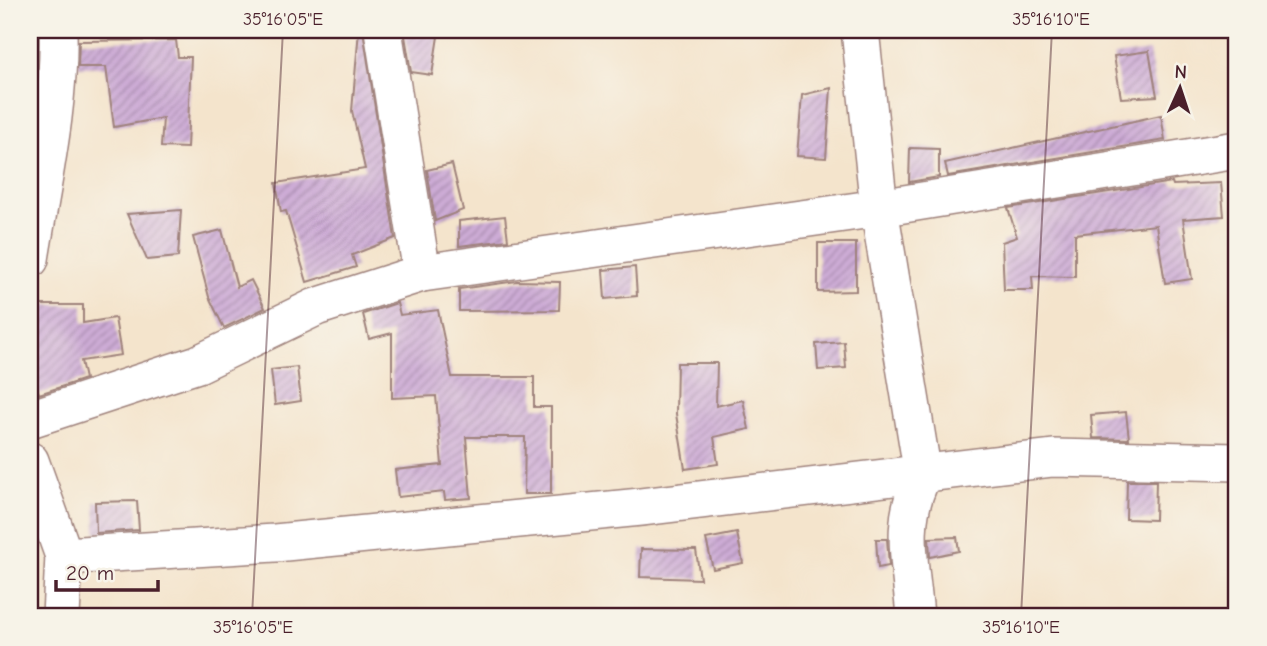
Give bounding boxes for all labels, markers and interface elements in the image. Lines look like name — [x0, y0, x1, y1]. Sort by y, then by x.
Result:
text: 35°16'05"E — [243, 9, 323, 30]
text: 35°16'10"E — [1012, 9, 1090, 30]
north arrow — [1144, 52, 1214, 122]
text: N — [1174, 61, 1188, 83]
scale bar — [56, 548, 158, 592]
text: 20 m — [66, 561, 114, 585]
text: 35°16'05"E — [213, 617, 293, 638]
text: 35°16'10"E — [982, 617, 1060, 638]

